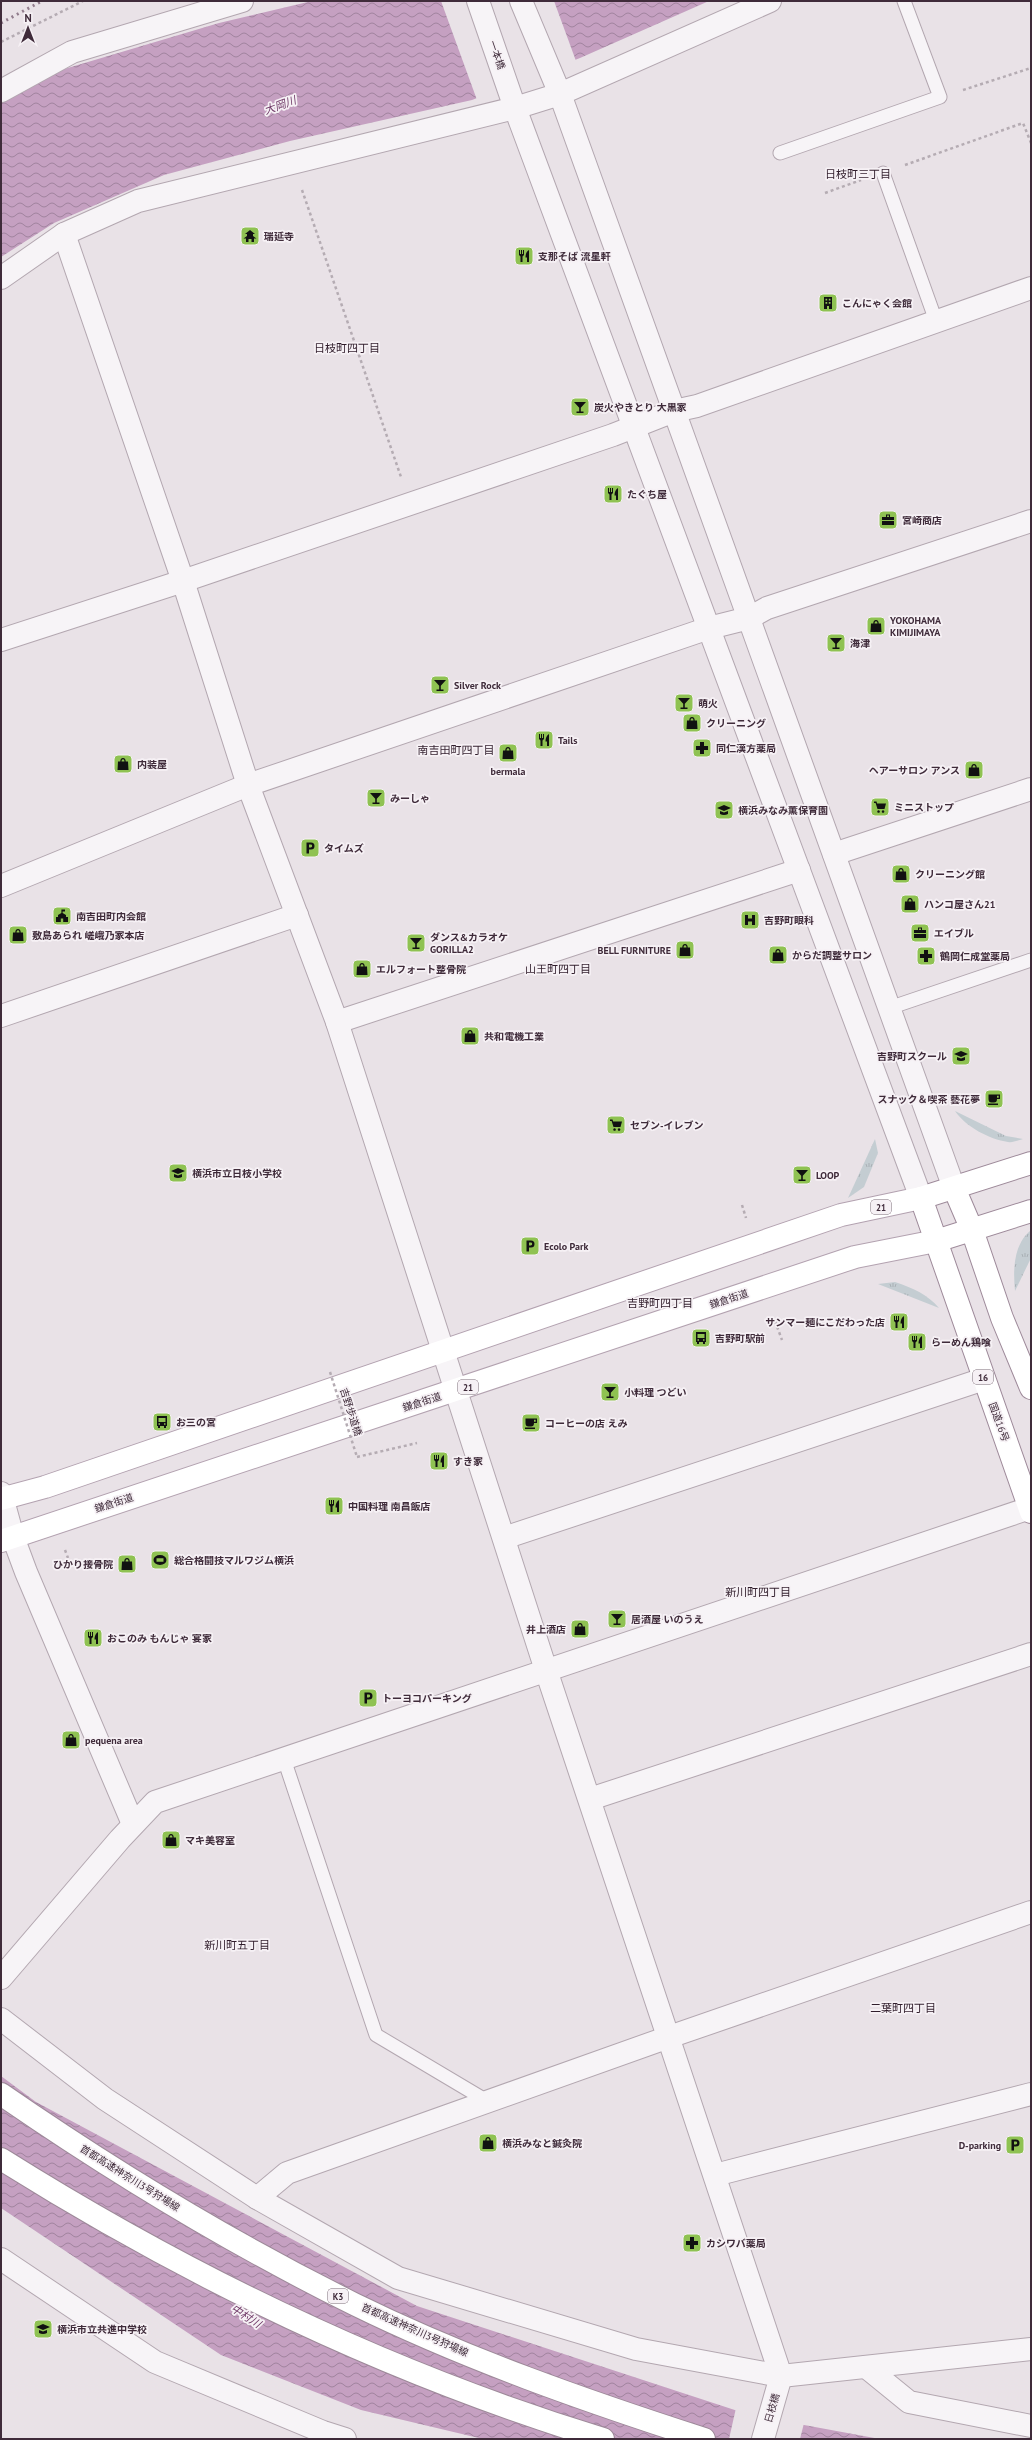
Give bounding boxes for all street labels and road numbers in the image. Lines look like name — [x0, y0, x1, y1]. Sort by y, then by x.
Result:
street label: 一本橋 — [486, 39, 508, 71]
road number: 21 — [871, 1200, 891, 1214]
street label: 鎌倉街道 — [708, 1287, 750, 1311]
road number: 16 — [973, 1370, 993, 1384]
road number: 21 — [458, 1380, 478, 1394]
street label: 吉野歩道橋 — [337, 1386, 365, 1438]
street label: 鎌倉街道 — [401, 1390, 443, 1414]
street label: 国道16号 — [986, 1401, 1012, 1443]
street label: 鎌倉街道 — [93, 1491, 135, 1515]
street label: 首都高速神奈川3号狩場線 — [78, 2142, 182, 2214]
road number: K3 — [328, 2289, 348, 2303]
street label: 首都高速神奈川3号狩場線 — [360, 2301, 470, 2359]
street label: 日枝橋 — [762, 2392, 782, 2424]

